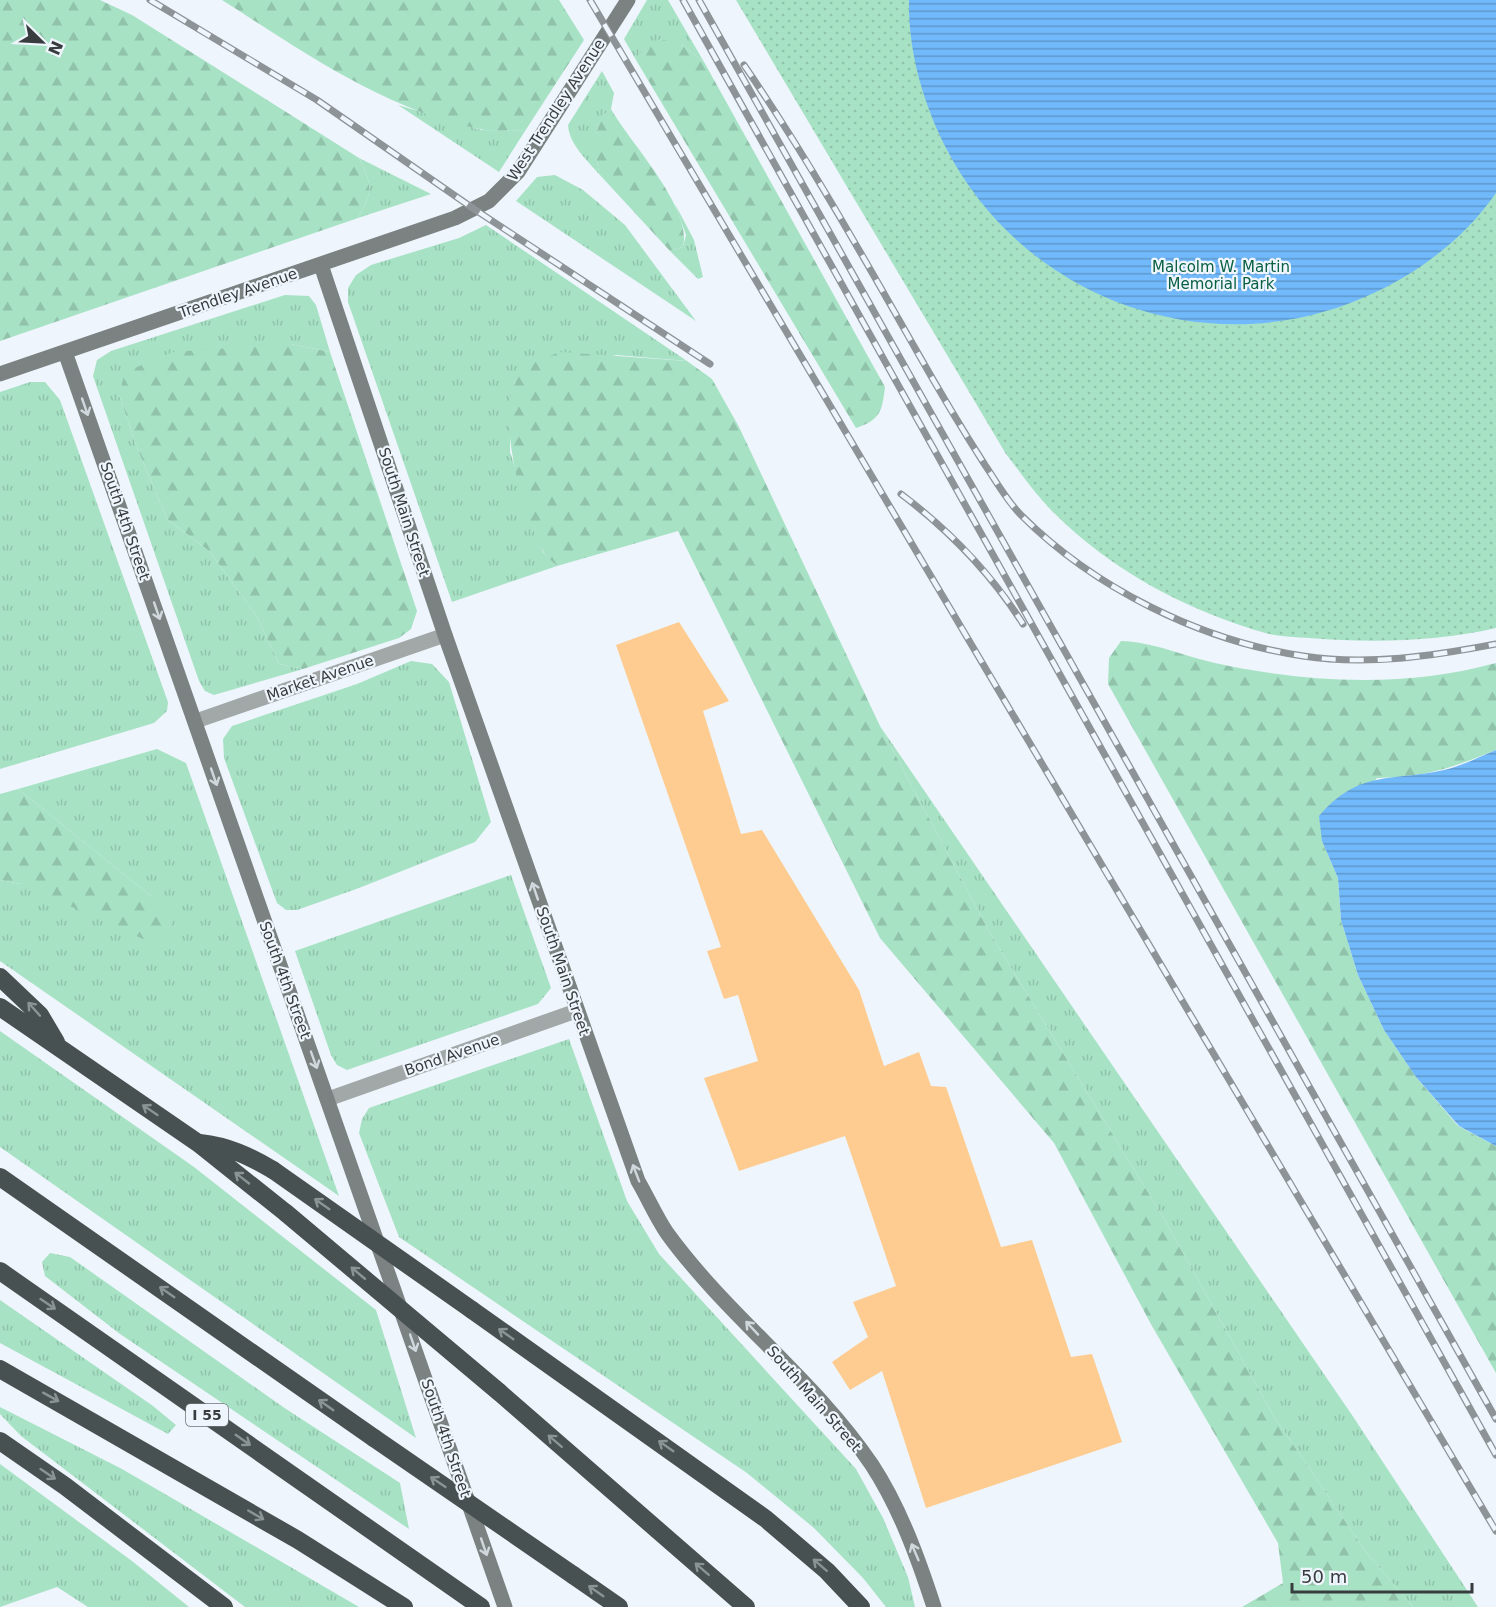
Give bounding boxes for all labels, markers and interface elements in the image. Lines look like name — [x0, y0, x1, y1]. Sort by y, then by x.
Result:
north arrow — [12, 12, 72, 72]
street label: West Trendley Avenue — [503, 36, 609, 184]
text: N — [44, 38, 67, 58]
park label: Malcolm W. Martin Memorial Park — [1152, 258, 1290, 293]
street label: Trendley Avenue — [176, 264, 299, 322]
one-way arrow — [80, 397, 91, 416]
street label: South Main Street — [375, 445, 433, 579]
street label: South 4th Street — [96, 460, 154, 582]
one-way arrow — [152, 601, 163, 620]
street label: Market Avenue — [264, 651, 376, 705]
one-way arrow — [210, 767, 221, 785]
one-way arrow — [529, 882, 540, 901]
street label: South Main Street — [533, 904, 593, 1038]
street label: South 4th Street — [255, 919, 315, 1041]
one-way arrow — [27, 1002, 41, 1017]
street label: Bond Avenue — [402, 1030, 502, 1080]
one-way arrow — [309, 1050, 320, 1068]
one-way arrow — [142, 1104, 158, 1116]
one-way arrow — [629, 1164, 640, 1183]
one-way arrow — [234, 1172, 250, 1185]
one-way arrow — [314, 1198, 330, 1210]
one-way arrow — [351, 1266, 366, 1280]
one-way arrow — [159, 1286, 176, 1298]
one-way arrow — [40, 1298, 57, 1311]
one-way arrow — [744, 1321, 759, 1336]
one-way arrow — [499, 1328, 515, 1340]
one-way arrow — [409, 1333, 420, 1352]
street label: South Main Street — [763, 1342, 865, 1456]
street label: South 4th Street — [417, 1377, 475, 1499]
one-way arrow — [42, 1391, 59, 1403]
one-way arrow — [319, 1399, 335, 1411]
road number: I 55 — [186, 1404, 228, 1426]
one-way arrow — [234, 1434, 251, 1446]
one-way arrow — [548, 1434, 563, 1448]
one-way arrow — [658, 1440, 674, 1452]
one-way arrow — [40, 1468, 56, 1480]
one-way arrow — [430, 1476, 447, 1488]
one-way arrow — [248, 1510, 265, 1522]
one-way arrow — [480, 1537, 491, 1555]
one-way arrow — [909, 1543, 920, 1561]
scale bar — [1292, 1556, 1472, 1594]
one-way arrow — [813, 1558, 828, 1572]
one-way arrow — [695, 1562, 710, 1576]
text: 50 m — [1301, 1566, 1347, 1587]
one-way arrow — [588, 1585, 604, 1597]

